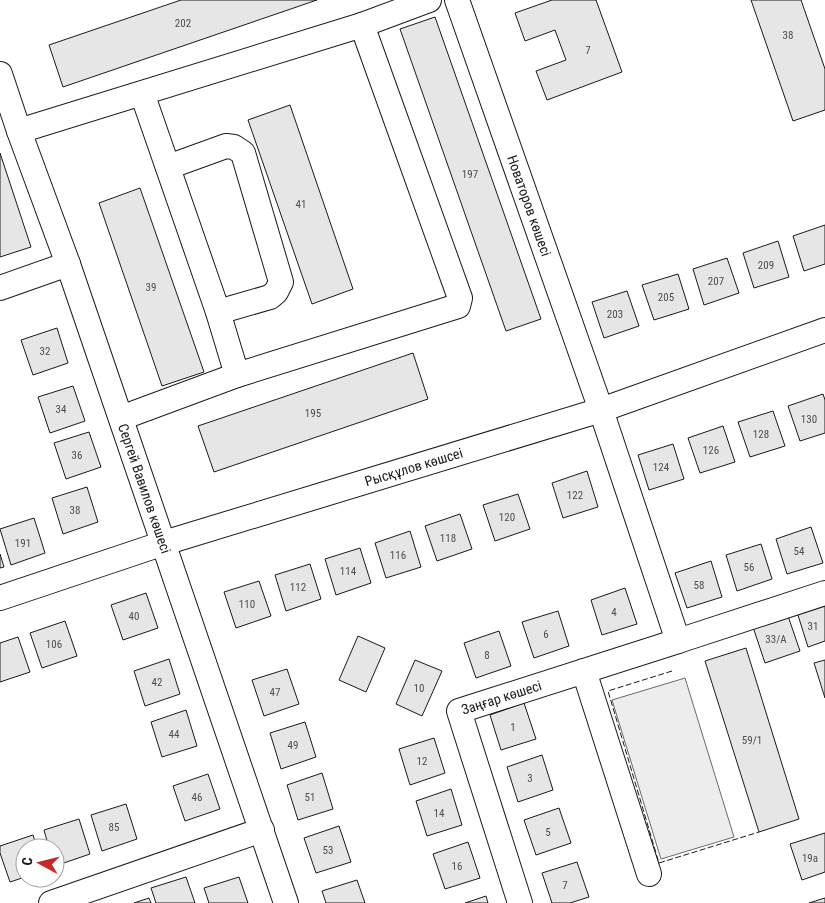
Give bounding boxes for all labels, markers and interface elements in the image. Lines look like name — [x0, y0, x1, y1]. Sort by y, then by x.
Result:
house number: 202 — [175, 17, 191, 30]
house number: 38 — [783, 29, 793, 42]
house number: 7 — [585, 44, 591, 57]
street label: Новаторов көшесі — [504, 153, 554, 258]
house number: 197 — [462, 168, 478, 181]
house number: 41 — [296, 198, 306, 211]
house number: 209 — [758, 259, 774, 272]
house number: 207 — [708, 275, 724, 288]
house number: 39 — [146, 281, 156, 294]
house number: 205 — [658, 291, 674, 304]
house number: 203 — [607, 308, 623, 321]
house number: 32 — [40, 345, 50, 358]
house number: 34 — [56, 403, 67, 416]
house number: 195 — [305, 407, 321, 420]
house number: 130 — [801, 413, 817, 426]
street label: Сергей Вавилов көшесі — [115, 421, 174, 555]
house number: 128 — [753, 428, 769, 441]
house number: 126 — [703, 444, 719, 457]
street label: Рысқұлов көшсеі — [363, 445, 465, 489]
house number: 36 — [72, 449, 82, 462]
house number: 124 — [653, 461, 670, 474]
house number: 122 — [567, 489, 583, 502]
house number: 38 — [70, 504, 80, 517]
house number: 120 — [499, 511, 515, 524]
house number: 118 — [440, 532, 456, 545]
house number: 191 — [15, 537, 31, 550]
house number: 54 — [794, 545, 805, 558]
house number: 116 — [390, 549, 406, 562]
house number: 56 — [744, 561, 754, 574]
house number: 114 — [340, 565, 357, 578]
house number: 58 — [694, 579, 704, 592]
house number: 112 — [290, 581, 306, 594]
house number: 110 — [239, 598, 255, 611]
house number: 4 — [611, 606, 617, 619]
house number: 40 — [129, 610, 139, 623]
house number: 31 — [808, 620, 818, 633]
house number: 6 — [543, 628, 549, 641]
house number: 33/А — [765, 633, 787, 646]
house number: 106 — [46, 638, 62, 651]
house number: 8 — [484, 649, 490, 662]
house number: 42 — [152, 676, 162, 689]
street label: Заңғар көшесі — [459, 677, 544, 718]
house number: 10 — [414, 682, 424, 695]
house number: 47 — [270, 686, 280, 699]
house number: 1 — [510, 721, 516, 734]
house number: 44 — [169, 728, 180, 741]
house number: 59/1 — [742, 734, 762, 747]
house number: 49 — [288, 739, 298, 752]
house number: 12 — [417, 755, 427, 768]
house number: 3 — [527, 772, 533, 785]
house number: 46 — [192, 791, 202, 804]
house number: 51 — [305, 791, 315, 804]
house number: 14 — [434, 807, 445, 820]
house number: 85 — [109, 821, 119, 834]
house number: 5 — [545, 826, 551, 839]
north arrow — [15, 838, 65, 888]
house number: 53 — [323, 844, 333, 857]
house number: 19а — [802, 852, 818, 865]
text: С — [19, 856, 36, 866]
house number: 16 — [452, 860, 462, 873]
house number: 7 — [562, 879, 568, 892]

